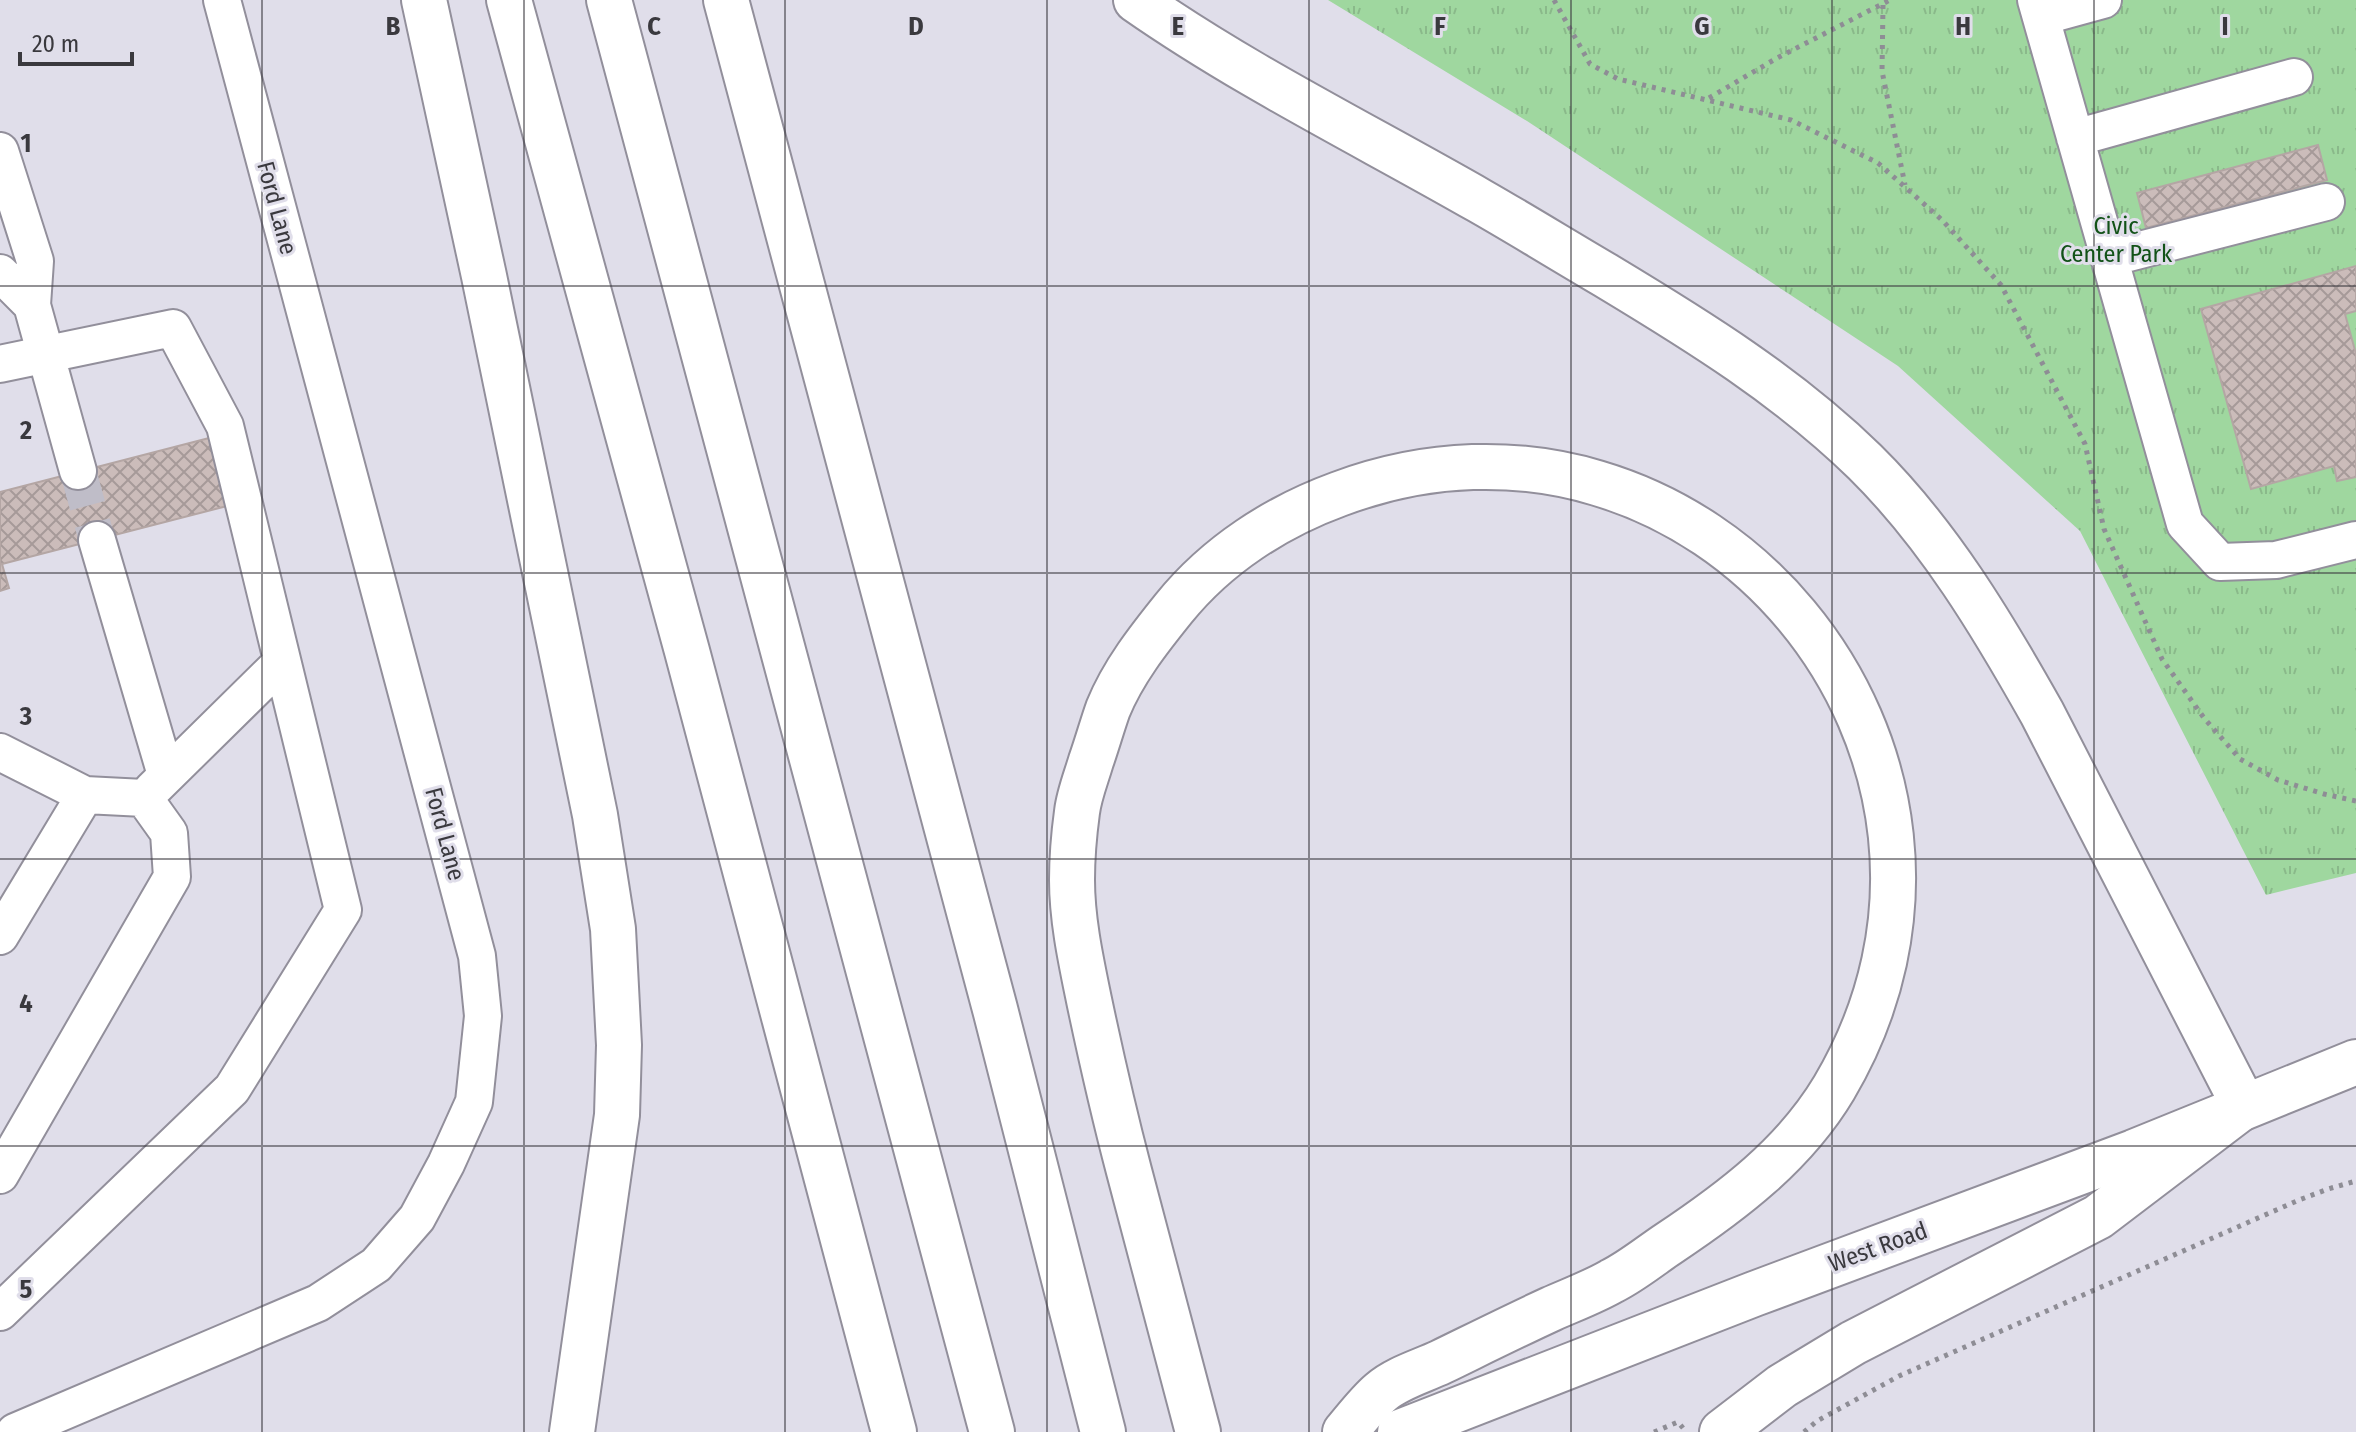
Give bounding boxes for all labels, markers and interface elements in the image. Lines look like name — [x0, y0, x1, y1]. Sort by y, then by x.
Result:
text: B — [386, 11, 401, 42]
text: C — [647, 11, 661, 42]
text: D — [908, 11, 924, 42]
text: E — [1172, 11, 1184, 42]
text: F — [1434, 11, 1446, 42]
text: G — [1694, 11, 1710, 42]
text: H — [1955, 11, 1971, 42]
text: I — [2222, 11, 2229, 42]
scale bar — [20, 16, 132, 66]
text: 20 m — [32, 30, 79, 58]
text: 1 — [21, 128, 32, 159]
street label: Ford Lane — [251, 158, 303, 258]
park label: Civic Center Park — [2060, 212, 2173, 268]
text: 2 — [19, 415, 32, 446]
text: 3 — [19, 701, 32, 732]
street label: Ford Lane — [419, 784, 471, 884]
text: 4 — [19, 988, 33, 1019]
street label: West Road — [1825, 1216, 1931, 1278]
text: 5 — [20, 1274, 33, 1305]

